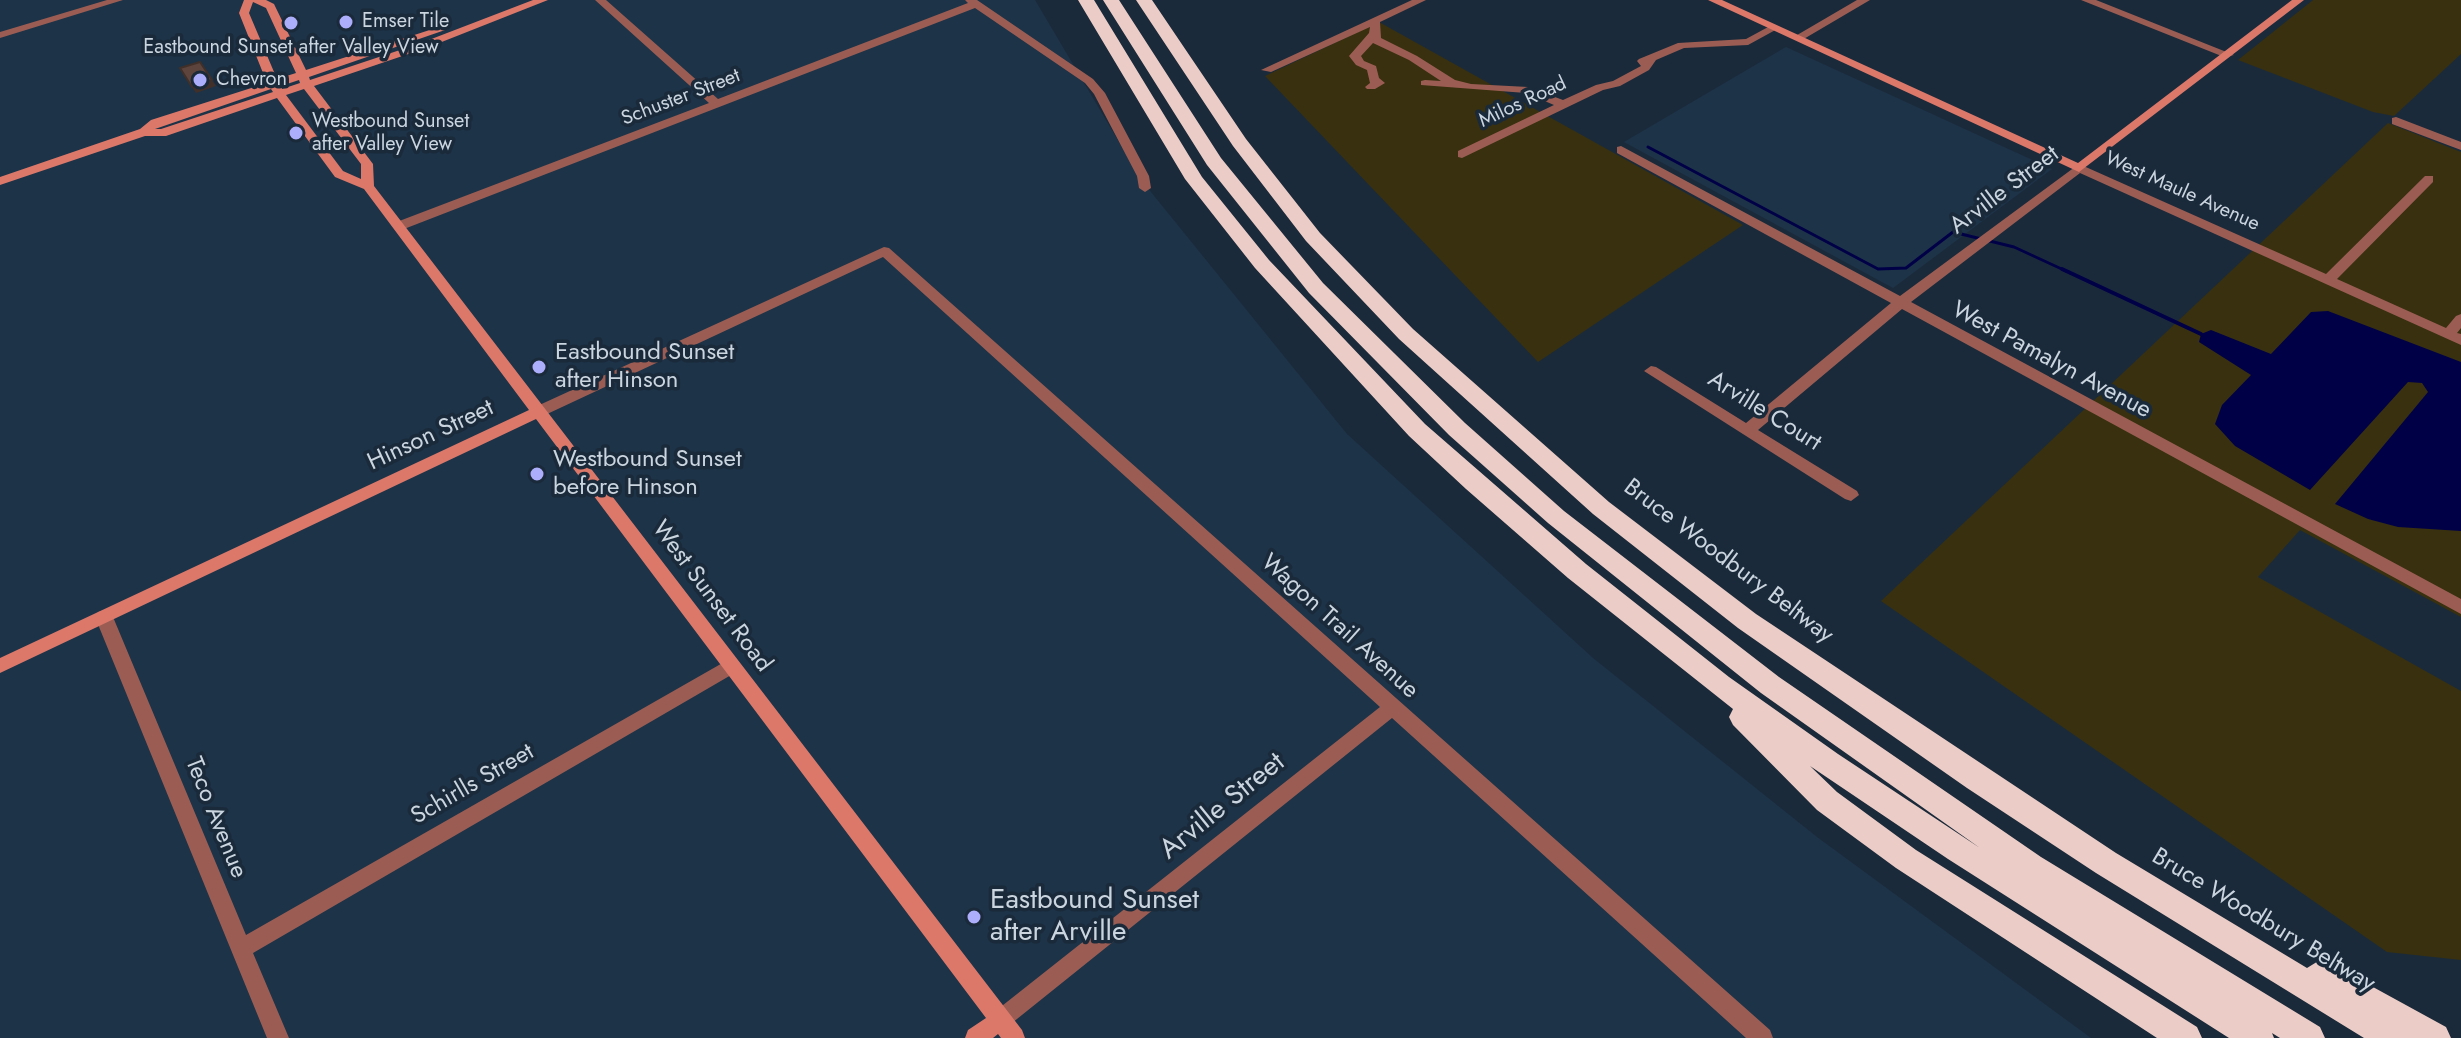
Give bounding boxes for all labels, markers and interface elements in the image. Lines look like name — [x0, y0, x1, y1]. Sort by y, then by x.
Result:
place label: Emser Tile — [362, 10, 449, 34]
marker: Emser Tile — [337, 13, 355, 31]
marker: Eastbound Sunset after Valley View — [282, 14, 300, 32]
place label: Eastbound Sunset after Valley View — [143, 36, 439, 60]
street label: Schuster Street — [618, 64, 744, 132]
place label: Chevron — [216, 68, 287, 92]
marker: Chevron — [191, 71, 209, 89]
street label: Milos Road — [1475, 72, 1571, 134]
place label: Westbound Sunset after Valley View — [312, 110, 469, 157]
marker: Westbound Sunset after Valley View — [287, 124, 305, 142]
street label: Arville Street — [1945, 141, 2065, 241]
street label: West Maule Avenue — [2101, 147, 2263, 237]
street label: West Pamalyn Avenue — [1946, 296, 2156, 426]
place label: Eastbound Sunset after Hinson — [555, 339, 734, 395]
marker: Eastbound Sunset after Hinson — [530, 358, 548, 376]
street label: Arville Court — [1702, 366, 1826, 458]
street label: Hinson Street — [363, 394, 499, 478]
place label: Westbound Sunset before Hinson — [553, 446, 742, 502]
marker: Westbound Sunset before Hinson — [528, 465, 546, 483]
street label: Bruce Woodbury Beltway — [1617, 474, 1839, 650]
street label: West Sunset Road — [645, 516, 777, 678]
street label: Wagon Trail Avenue — [1254, 549, 1424, 705]
street label: Schirlls Street — [407, 738, 539, 832]
street label: Arville Street — [1154, 746, 1292, 868]
street label: Teco Avenue — [178, 753, 252, 883]
street label: Bruce Woodbury Beltway — [2146, 843, 2380, 999]
place label: Eastbound Sunset after Arville — [990, 884, 1199, 950]
marker: Eastbound Sunset after Arville — [965, 908, 983, 926]

